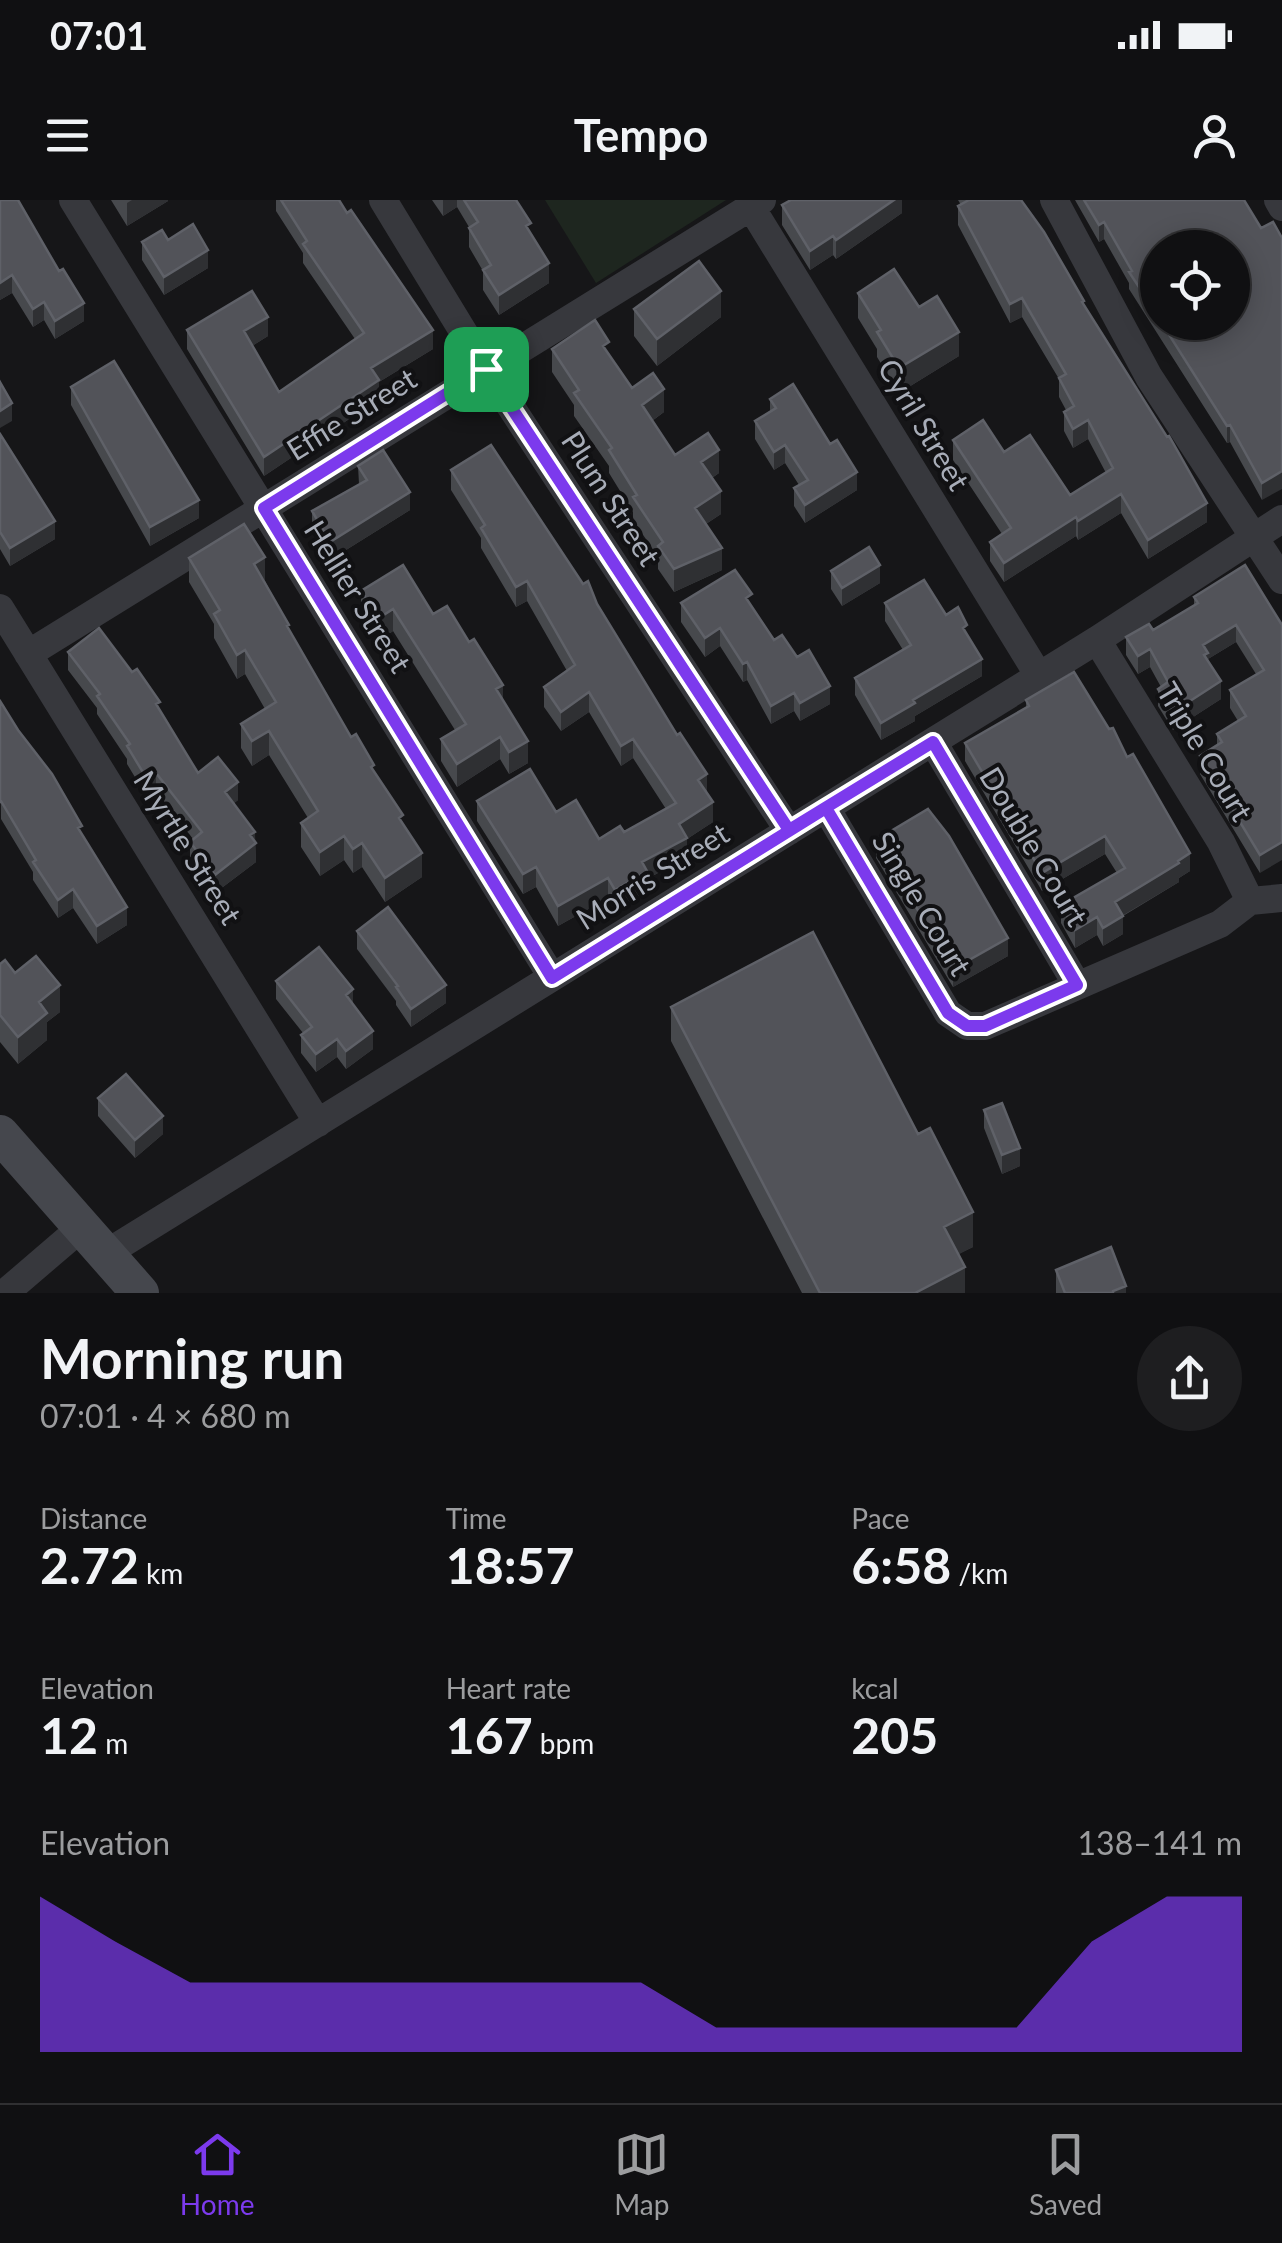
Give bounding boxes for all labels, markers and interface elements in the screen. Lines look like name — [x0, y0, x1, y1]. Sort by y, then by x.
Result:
text: 07:01 — [50, 12, 148, 58]
icon: menu — [40, 108, 95, 163]
text: Tempo — [574, 108, 708, 162]
icon: person — [1187, 108, 1242, 163]
map controls — [1140, 230, 1250, 340]
button: locate — [1140, 230, 1250, 340]
pin — [444, 327, 529, 412]
icon: arrive — [459, 342, 514, 397]
street label: Cyril Street — [871, 352, 978, 496]
street label: Effie Street — [280, 359, 423, 467]
street label: Plum Street — [555, 424, 669, 572]
street label: Hellier Street — [298, 513, 420, 679]
street label: Triple Court — [1150, 675, 1261, 827]
street label: Double Court — [973, 760, 1096, 932]
street label: Myrtle Street — [127, 764, 250, 931]
street label: Morris Street — [569, 814, 735, 936]
street label: Single Court — [866, 825, 980, 982]
text: Morning run — [40, 1325, 344, 1391]
button: share — [1137, 1326, 1242, 1431]
text: 07:01 · 4 × 680 m — [40, 1396, 291, 1435]
text: Distance — [40, 1501, 147, 1535]
text: Time — [446, 1501, 507, 1535]
text: Pace — [851, 1501, 910, 1535]
text: 2.72 — [40, 1535, 139, 1595]
text: 18:57 — [446, 1535, 575, 1595]
text: 6:58 — [851, 1535, 951, 1595]
text: km — [139, 1556, 183, 1590]
text: /km — [951, 1556, 1008, 1590]
text: Elevation — [40, 1671, 154, 1705]
text: Heart rate — [446, 1671, 571, 1705]
text: kcal — [851, 1671, 899, 1705]
text: 12 — [40, 1705, 98, 1765]
text: 167 — [446, 1705, 533, 1765]
text: 205 — [851, 1705, 938, 1765]
text: m — [98, 1726, 128, 1760]
text: bpm — [533, 1726, 594, 1760]
text: Elevation — [40, 1823, 170, 1862]
text: 138–141 m — [1078, 1823, 1242, 1862]
tab: Home — [180, 2127, 254, 2221]
tab: Map — [614, 2127, 669, 2221]
tab: Saved — [1029, 2127, 1102, 2221]

